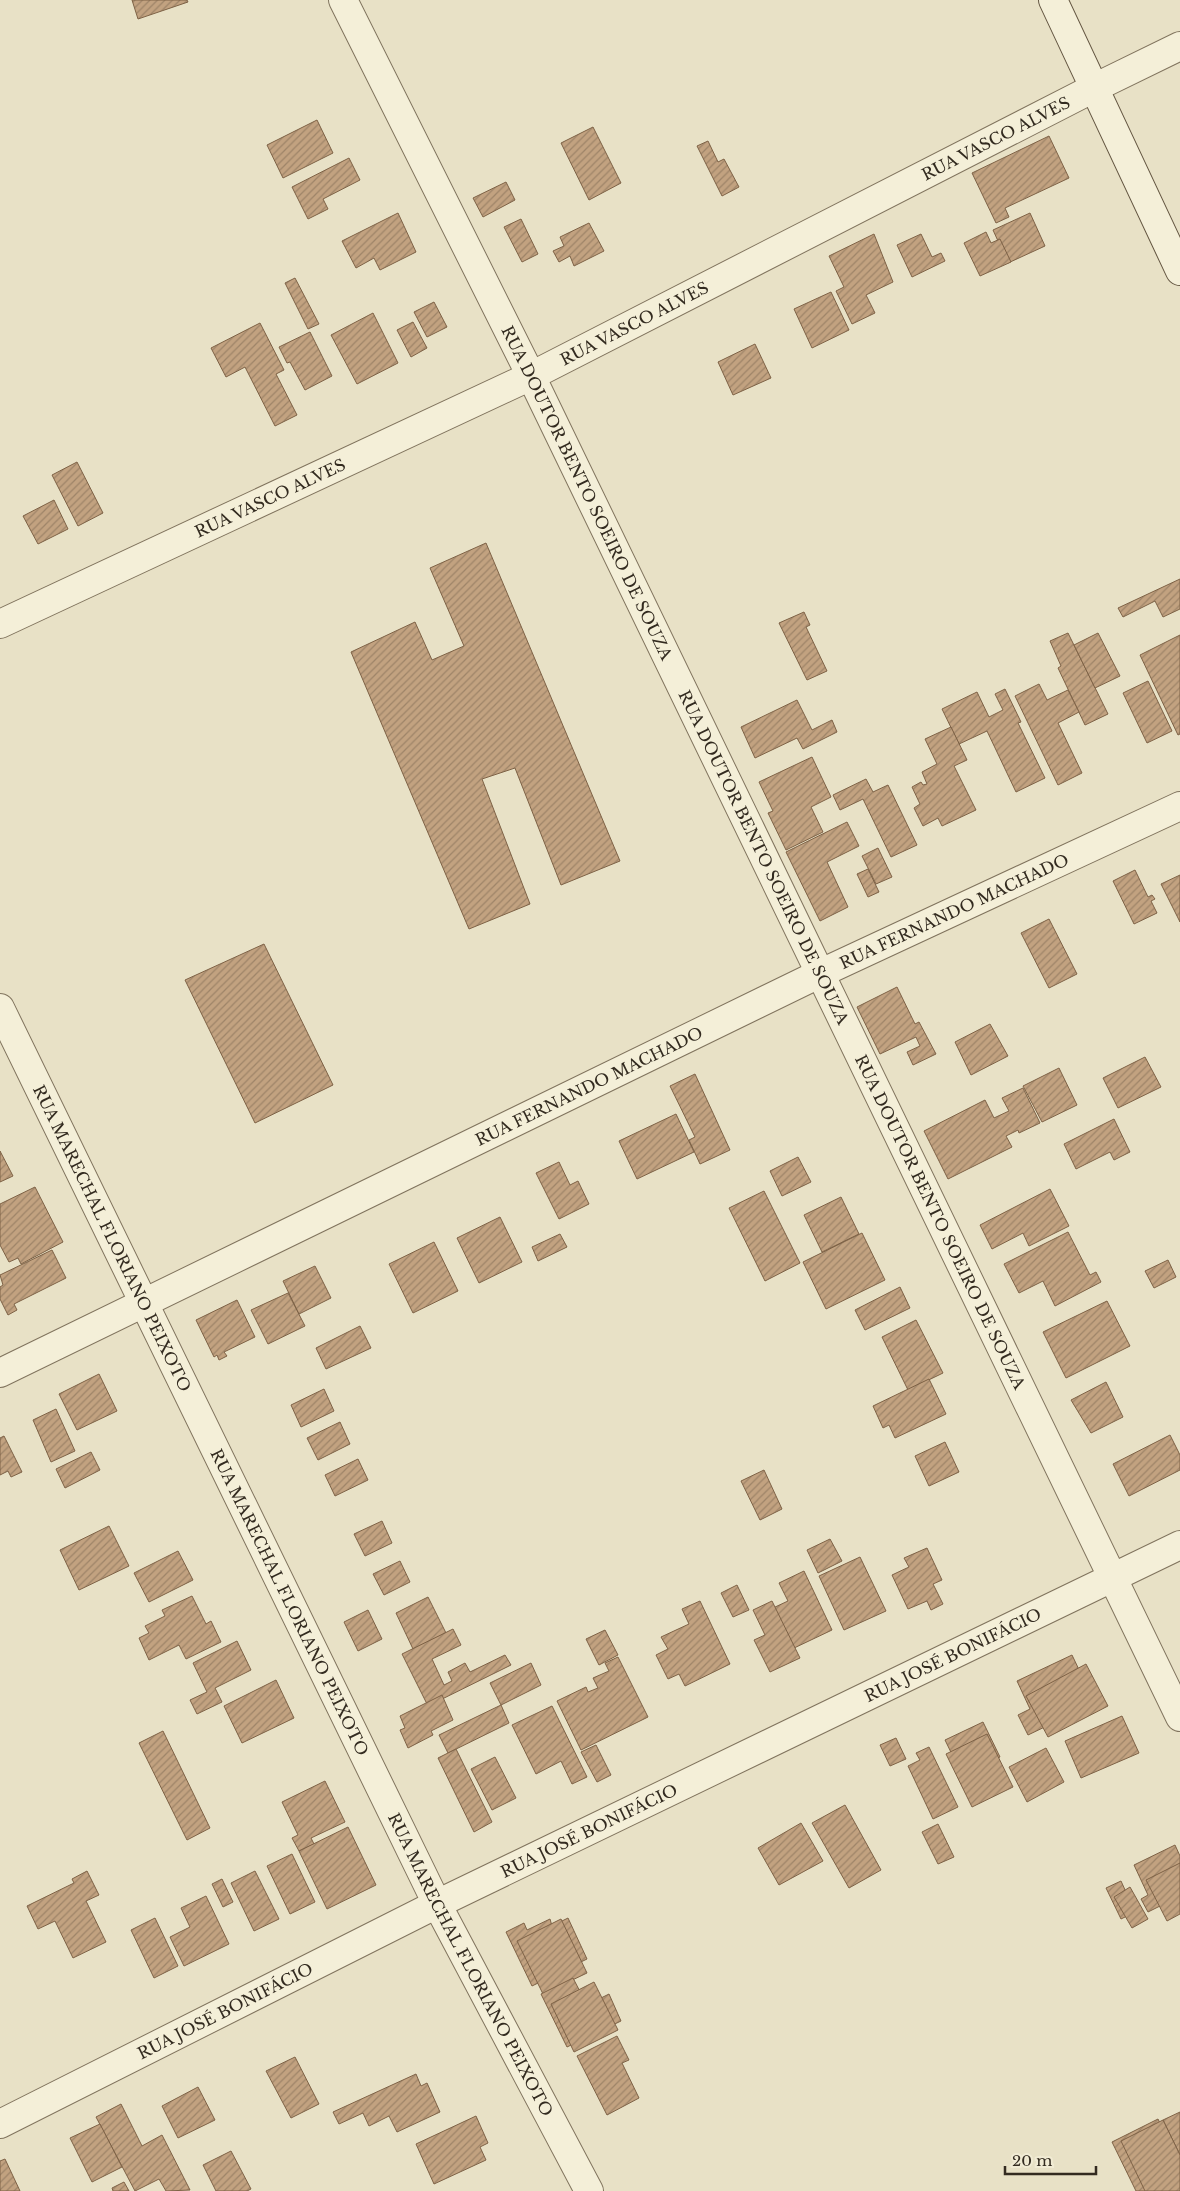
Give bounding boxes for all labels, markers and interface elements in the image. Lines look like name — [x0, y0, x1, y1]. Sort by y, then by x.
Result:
street label: RUA VASCO ALVES — [918, 92, 1073, 185]
street label: RUA VASCO ALVES — [557, 277, 712, 369]
street label: RUA DOUTOR BENTO SOEIRO DE SOUZA — [497, 322, 677, 664]
street label: RUA VASCO ALVES — [191, 454, 349, 542]
street label: RUA DOUTOR BENTO SOEIRO DE SOUZA — [674, 687, 854, 1028]
street label: RUA FERNANDO MACHADO — [836, 849, 1072, 973]
street label: RUA FERNANDO MACHADO — [472, 1022, 706, 1150]
street label: RUA DOUTOR BENTO SOEIRO DE SOUZA — [851, 1051, 1030, 1393]
street label: RUA MARECHAL FLORIANO PEIXOTO — [29, 1081, 196, 1395]
street label: RUA MARECHAL FLORIANO PEIXOTO — [206, 1445, 373, 1759]
street label: RUA JOSÉ BONIFÁCIO — [861, 1604, 1044, 1706]
street label: RUA JOSÉ BONIFÁCIO — [497, 1779, 681, 1882]
street label: RUA MARECHAL FLORIANO PEIXOTO — [384, 1809, 558, 2120]
street label: RUA JOSÉ BONIFÁCIO — [134, 1958, 316, 2063]
scale bar — [1005, 2144, 1096, 2176]
text: 20 m — [1012, 2151, 1052, 2170]

